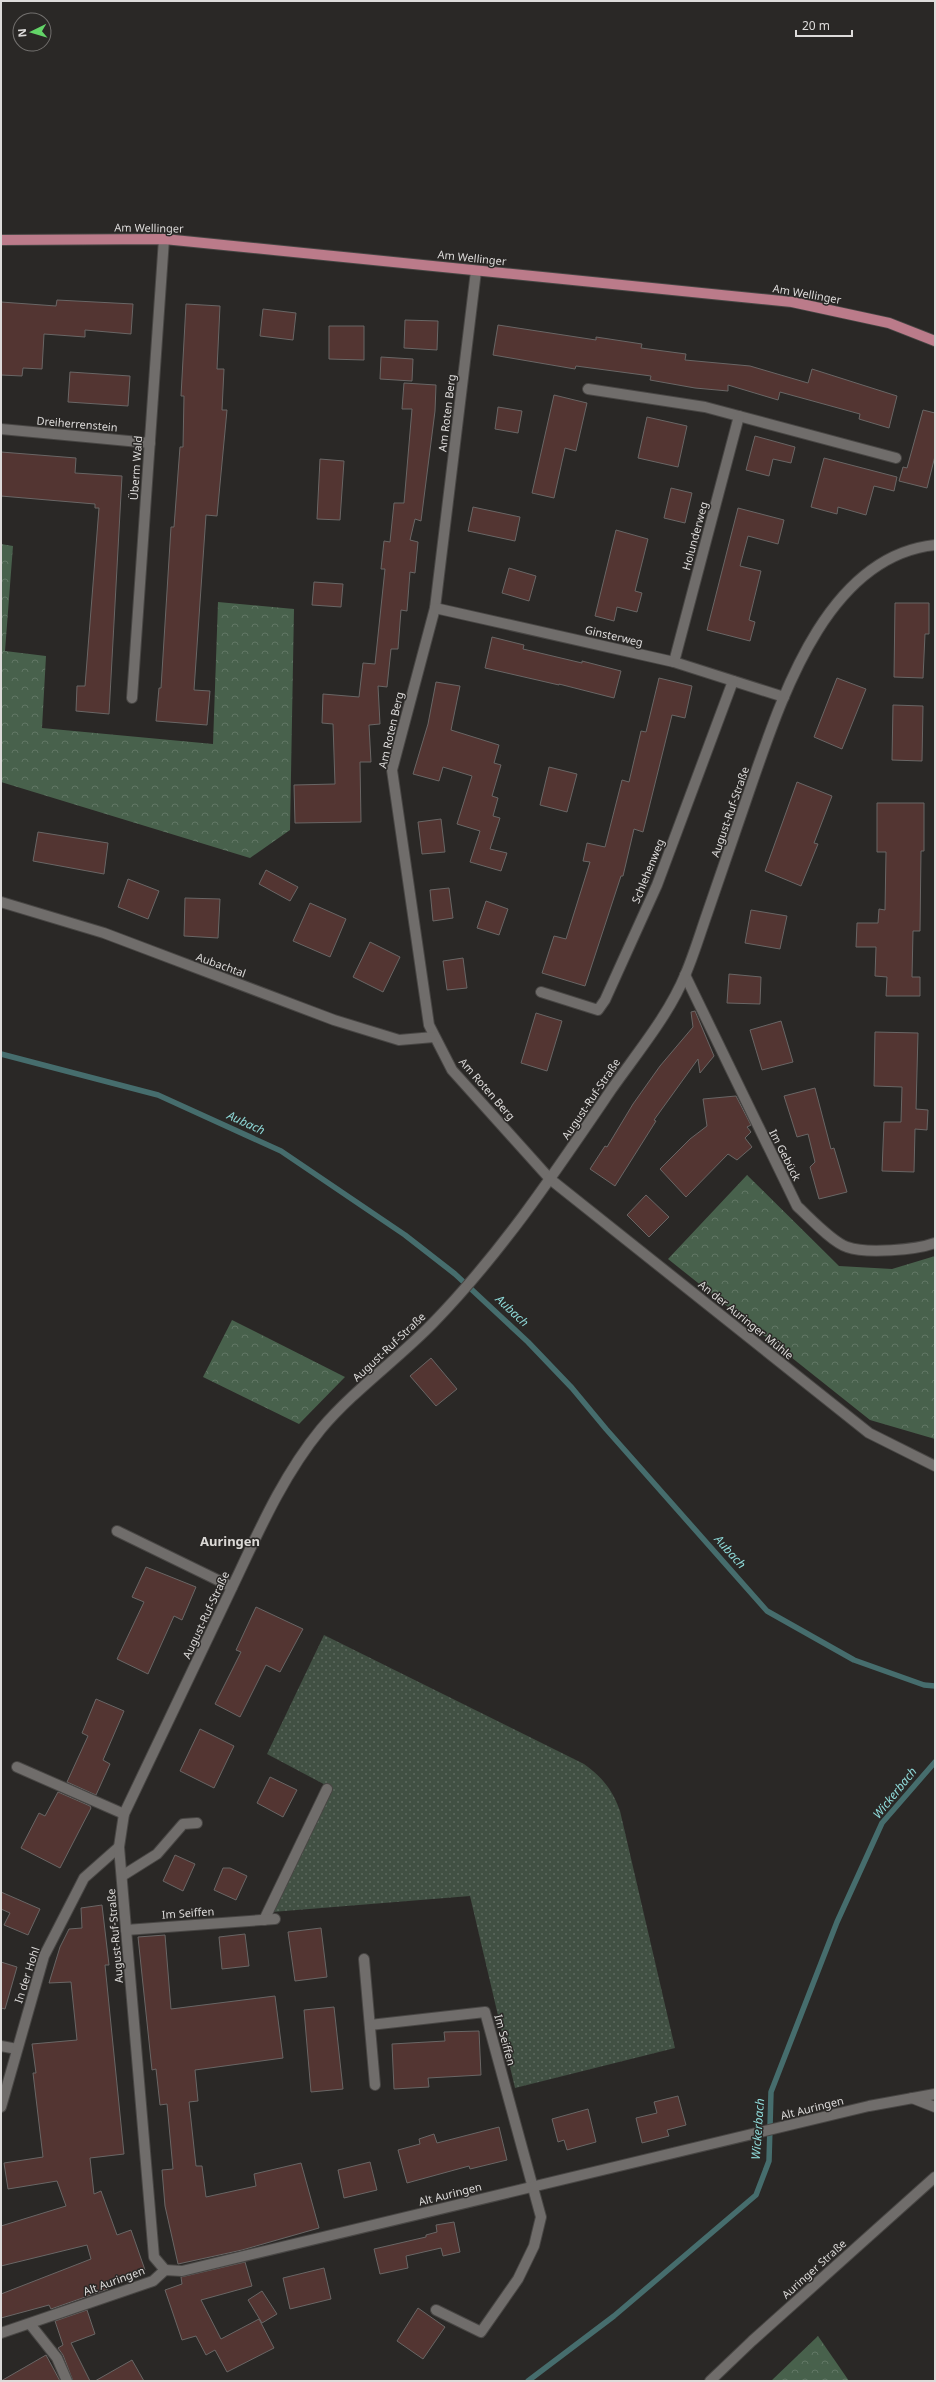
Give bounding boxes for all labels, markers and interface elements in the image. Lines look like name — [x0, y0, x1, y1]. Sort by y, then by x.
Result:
north arrow — [12, 12, 52, 52]
scale bar — [796, 12, 852, 38]
text: 20 m — [802, 17, 830, 34]
text: N — [14, 28, 29, 38]
street label: Am Wellinger — [114, 219, 184, 236]
street label: Am Wellinger — [437, 246, 508, 269]
street label: Am Wellinger — [772, 280, 843, 307]
street label: Am Roten Berg — [434, 373, 459, 453]
street label: Dreiherrenstein — [36, 412, 118, 435]
street label: Überm Wald — [126, 435, 145, 501]
street label: Holunderweg — [678, 500, 711, 572]
street label: Ginsterweg — [584, 622, 645, 649]
street label: Am Roten Berg — [374, 690, 407, 770]
street label: August-Ruf-Straße — [707, 765, 752, 859]
street label: Schlehenweg — [628, 836, 667, 905]
street label: Aubachtal — [194, 949, 248, 980]
street label: Am Roten Berg — [456, 1054, 519, 1123]
street label: August-Ruf-Straße — [558, 1055, 623, 1142]
water label: Aubach — [224, 1106, 268, 1139]
street label: Im Gebück — [766, 1127, 805, 1183]
street label: An der Auringer Mühle — [696, 1277, 797, 1363]
water label: Aubach — [491, 1290, 533, 1330]
street label: August-Ruf-Straße — [349, 1309, 428, 1384]
water label: Aubach — [710, 1530, 750, 1572]
district label: Auringen — [200, 1532, 260, 1550]
street label: August-Ruf-Straße — [179, 1569, 232, 1661]
water label: Wickerbach — [869, 1763, 921, 1822]
street label: August-Ruf-Straße — [103, 1888, 126, 1984]
street label: Im Seiffen — [161, 1903, 215, 1922]
street label: In der Hohl — [10, 1945, 43, 2005]
street label: Im Seiffen — [491, 2013, 520, 2067]
street label: Alt Auringen — [779, 2092, 845, 2123]
water label: Wickerbach — [747, 2098, 768, 2160]
street label: Alt Auringen — [417, 2178, 483, 2209]
street label: Auringer Straße — [778, 2236, 849, 2302]
street label: Alt Auringen — [81, 2262, 147, 2299]

